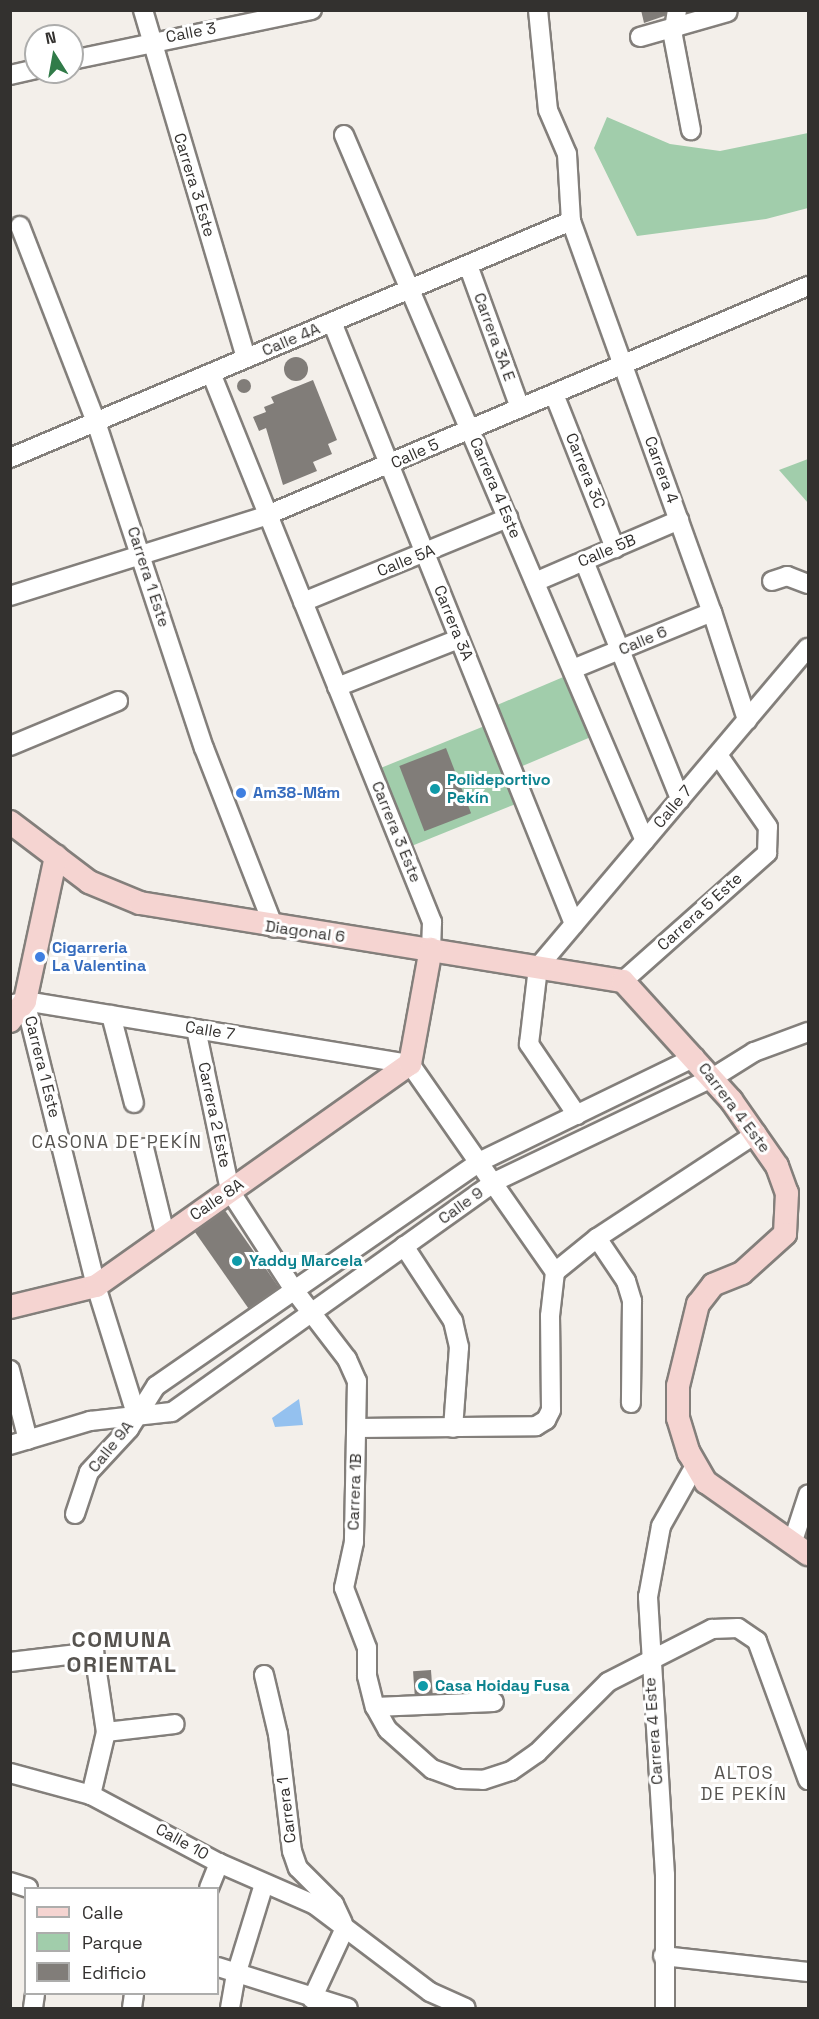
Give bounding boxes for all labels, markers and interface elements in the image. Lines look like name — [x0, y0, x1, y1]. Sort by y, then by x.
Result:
street label: Calle 3 — [164, 19, 218, 47]
north arrow — [24, 24, 84, 84]
text: N — [44, 26, 58, 49]
street label: Carrera 3 Este — [169, 131, 219, 239]
street label: Carrera 3A E — [469, 290, 519, 384]
street label: Calle 4A — [259, 319, 323, 361]
street label: Carrera 3C — [561, 430, 609, 512]
street label: Carrera 4 — [640, 434, 682, 506]
street label: Calle 5 — [388, 435, 442, 473]
street label: Carrera 4 Este — [465, 435, 525, 541]
street label: Carrera 1 Este — [123, 524, 173, 630]
street label: Calle 5B — [575, 530, 639, 572]
street label: Calle 5A — [374, 541, 438, 581]
street label: Carrera 3A — [429, 583, 477, 663]
street label: Calle 6 — [616, 622, 670, 660]
place label: Polideportivo Pekín — [447, 770, 550, 808]
street label: Carrera 3 Este — [367, 779, 425, 885]
marker: Polideportivo Pekín — [428, 782, 442, 796]
street label: Calle 7 — [650, 782, 696, 832]
place label: Am38-M&m — [253, 783, 340, 803]
marker: Am38-M&m — [234, 786, 248, 800]
street label: Carrera 5 Este — [654, 869, 746, 955]
street label: Diagonal 6 — [264, 917, 346, 947]
place label: Cigarreria La Valentina — [52, 938, 146, 976]
marker: Cigarreria La Valentina — [33, 950, 47, 964]
street label: Carrera 1 Este — [20, 1014, 64, 1120]
street label: Calle 7 — [184, 1018, 236, 1044]
street label: Carrera 4 Este — [694, 1059, 774, 1157]
street label: Carrera 2 Este — [193, 1061, 235, 1169]
district label: CASONA DE PEKÍN — [31, 1131, 203, 1153]
street label: Calle 8A — [186, 1175, 248, 1225]
street label: Calle 9 — [435, 1183, 487, 1229]
place label: Yaddy Marcela — [249, 1251, 363, 1271]
marker: Yaddy Marcela — [230, 1254, 244, 1268]
street label: Calle 9A — [84, 1417, 138, 1477]
street label: Carrera 1B — [344, 1453, 366, 1531]
district label: COMUNA ORIENTAL — [67, 1626, 177, 1678]
place label: Casa Hoiday Fusa — [435, 1676, 570, 1696]
street label: Carrera 4 Este — [641, 1677, 667, 1785]
marker: Casa Hoiday Fusa — [416, 1679, 430, 1693]
district label: ALTOS DE PEKÍN — [701, 1763, 787, 1806]
street label: Carrera 1 — [273, 1776, 301, 1844]
street label: Calle 10 — [152, 1820, 212, 1864]
legend — [24, 1887, 219, 1995]
text: Calle — [82, 1901, 123, 1924]
text: Parque — [82, 1931, 143, 1954]
text: Edificio — [82, 1961, 146, 1984]

